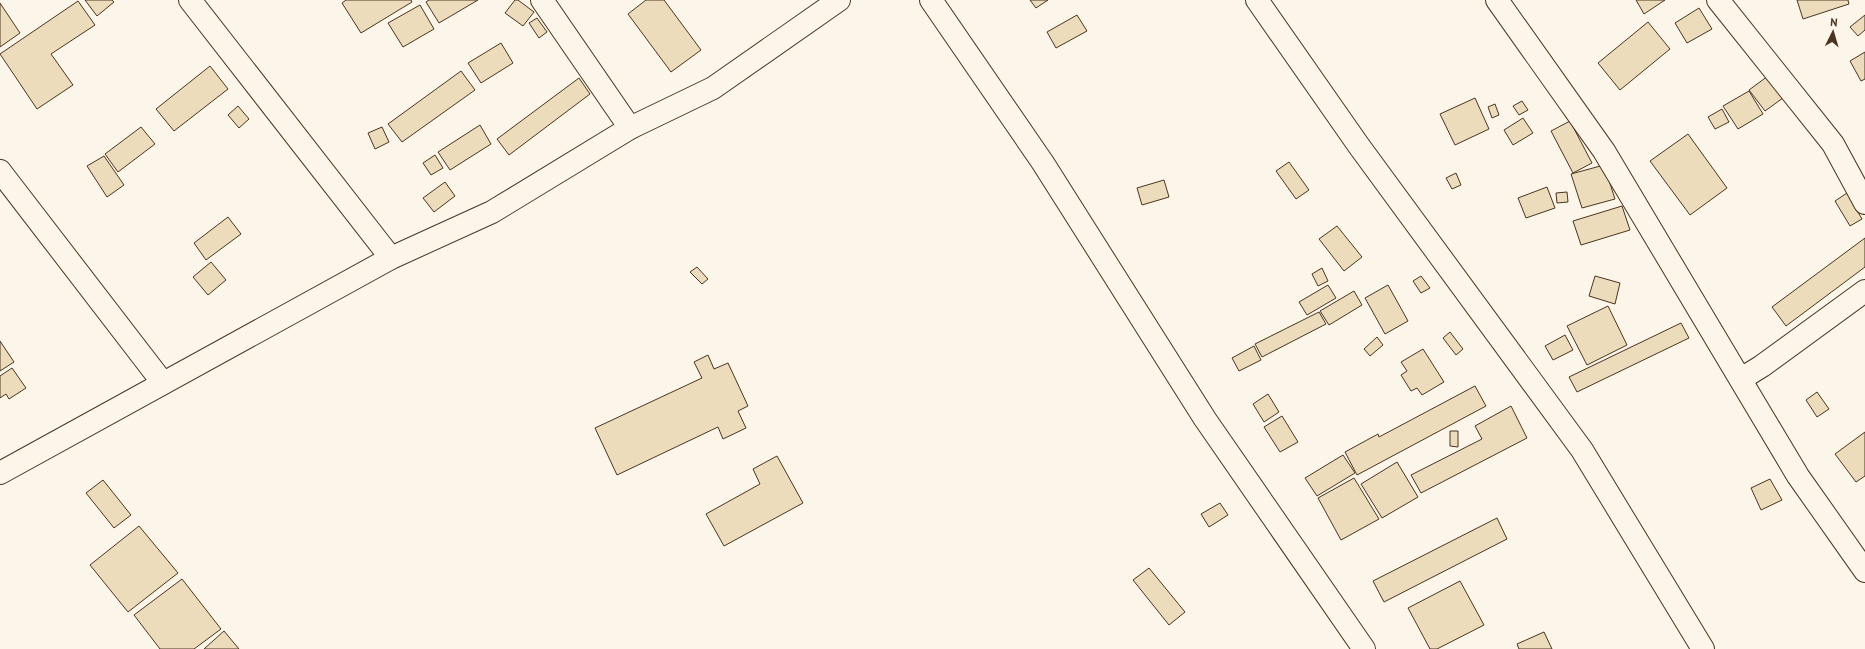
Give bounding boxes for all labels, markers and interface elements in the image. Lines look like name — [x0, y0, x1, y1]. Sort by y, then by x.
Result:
north arrow — [1813, 12, 1853, 52]
text: N — [1830, 15, 1838, 29]

